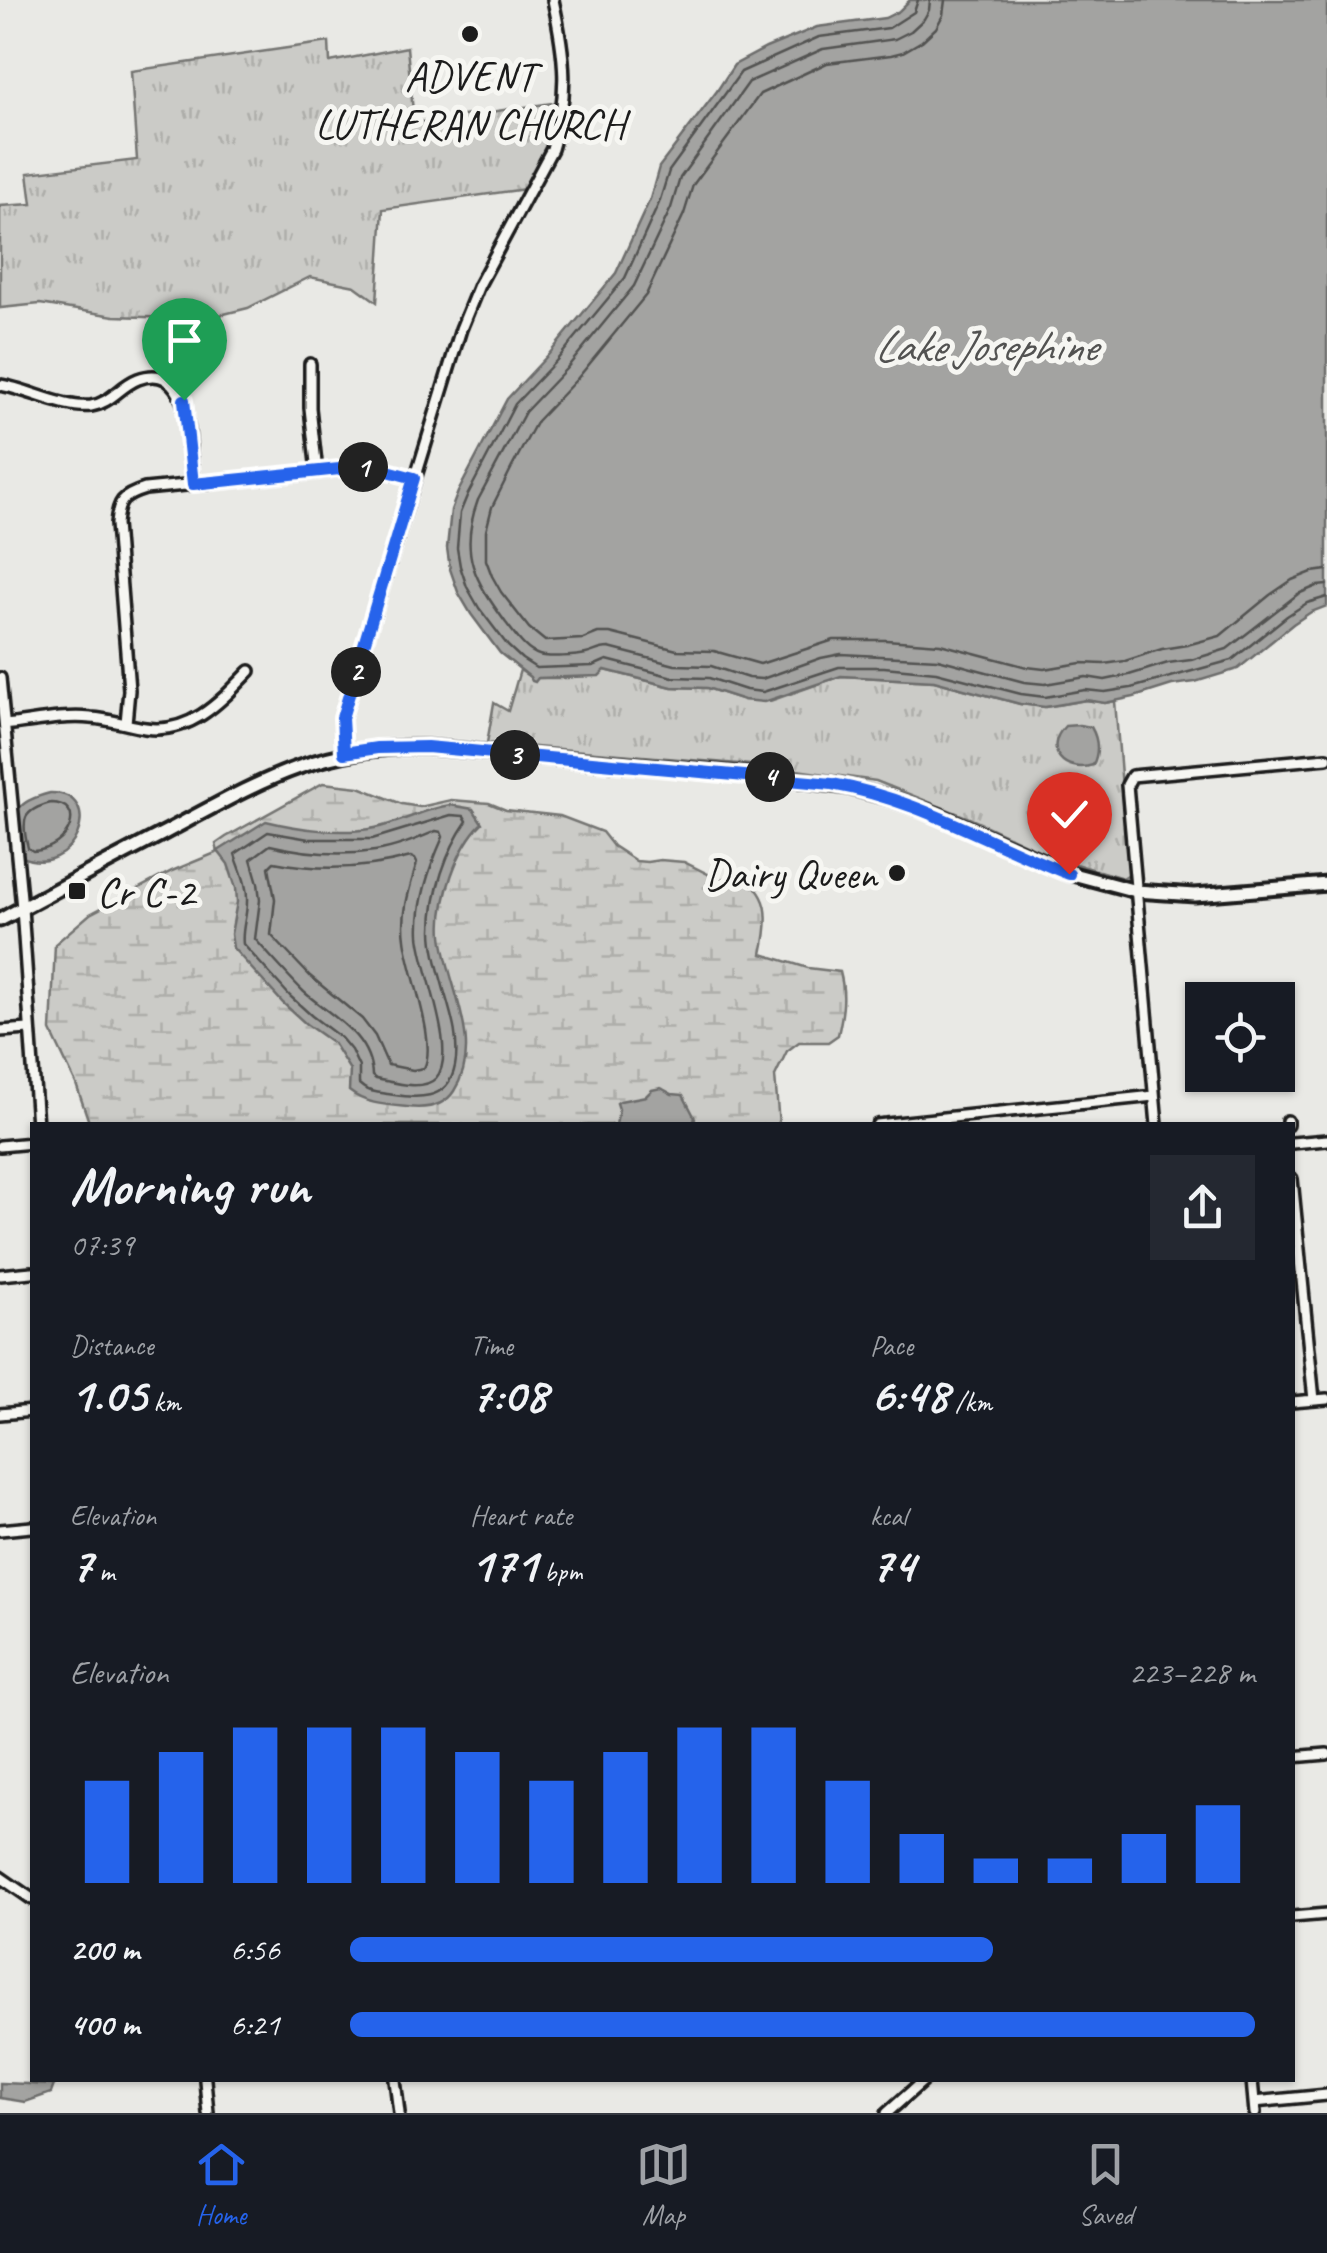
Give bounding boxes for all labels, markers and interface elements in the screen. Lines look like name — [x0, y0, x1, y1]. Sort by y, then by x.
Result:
marker: ADVENT LUTHERAN CHURCH — [459, 23, 481, 45]
place label: ADVENT LUTHERAN CHURCH — [315, 50, 631, 151]
pin — [142, 298, 227, 401]
icon: arrive — [157, 313, 212, 368]
water label: Lake Josephine — [874, 318, 1102, 375]
pin: 1 — [338, 442, 388, 492]
text: 1 — [357, 449, 369, 484]
pin: 2 — [331, 647, 381, 697]
text: 2 — [350, 654, 362, 689]
pin: 3 — [490, 730, 540, 780]
text: 3 — [509, 737, 521, 772]
pin: 4 — [745, 752, 795, 802]
text: 4 — [764, 759, 776, 794]
pin — [1027, 772, 1112, 875]
icon: check — [1042, 787, 1097, 842]
place label: Dairy Queen — [705, 848, 879, 901]
marker: Dairy Queen — [886, 862, 908, 884]
place label: Cr C-2 — [97, 866, 198, 919]
marker: Cr C-2 — [66, 880, 88, 902]
map controls — [1185, 982, 1295, 1092]
button: locate — [1185, 982, 1295, 1092]
text: Morning run — [70, 1151, 310, 1221]
button: share — [1150, 1155, 1255, 1260]
text: 07:39 — [70, 1224, 134, 1265]
text: Distance — [70, 1328, 154, 1363]
text: Time — [470, 1328, 513, 1363]
text: Pace — [870, 1328, 913, 1363]
text: 1.05 — [70, 1363, 147, 1426]
text: 7:08 — [470, 1363, 547, 1426]
text: 6:48 — [870, 1363, 948, 1426]
text: km — [147, 1384, 181, 1419]
text: /km — [948, 1384, 992, 1419]
text: Elevation — [70, 1498, 156, 1533]
text: Heart rate — [470, 1498, 572, 1533]
text: kcal — [870, 1498, 907, 1533]
text: 7 — [70, 1533, 92, 1596]
text: 171 — [470, 1533, 537, 1596]
text: 74 — [870, 1533, 915, 1596]
text: m — [92, 1554, 115, 1589]
text: bpm — [537, 1554, 583, 1589]
text: Elevation — [70, 1652, 168, 1693]
text: 223–228 m — [1129, 1652, 1255, 1693]
text: 200 m — [70, 1929, 139, 1970]
text: 6:56 — [230, 1929, 280, 1970]
text: 400 m — [70, 2004, 139, 2045]
text: 6:21 — [230, 2004, 280, 2045]
tab: Home — [194, 2137, 249, 2232]
tab: Map — [636, 2137, 691, 2232]
tab: Saved — [1078, 2137, 1133, 2232]

